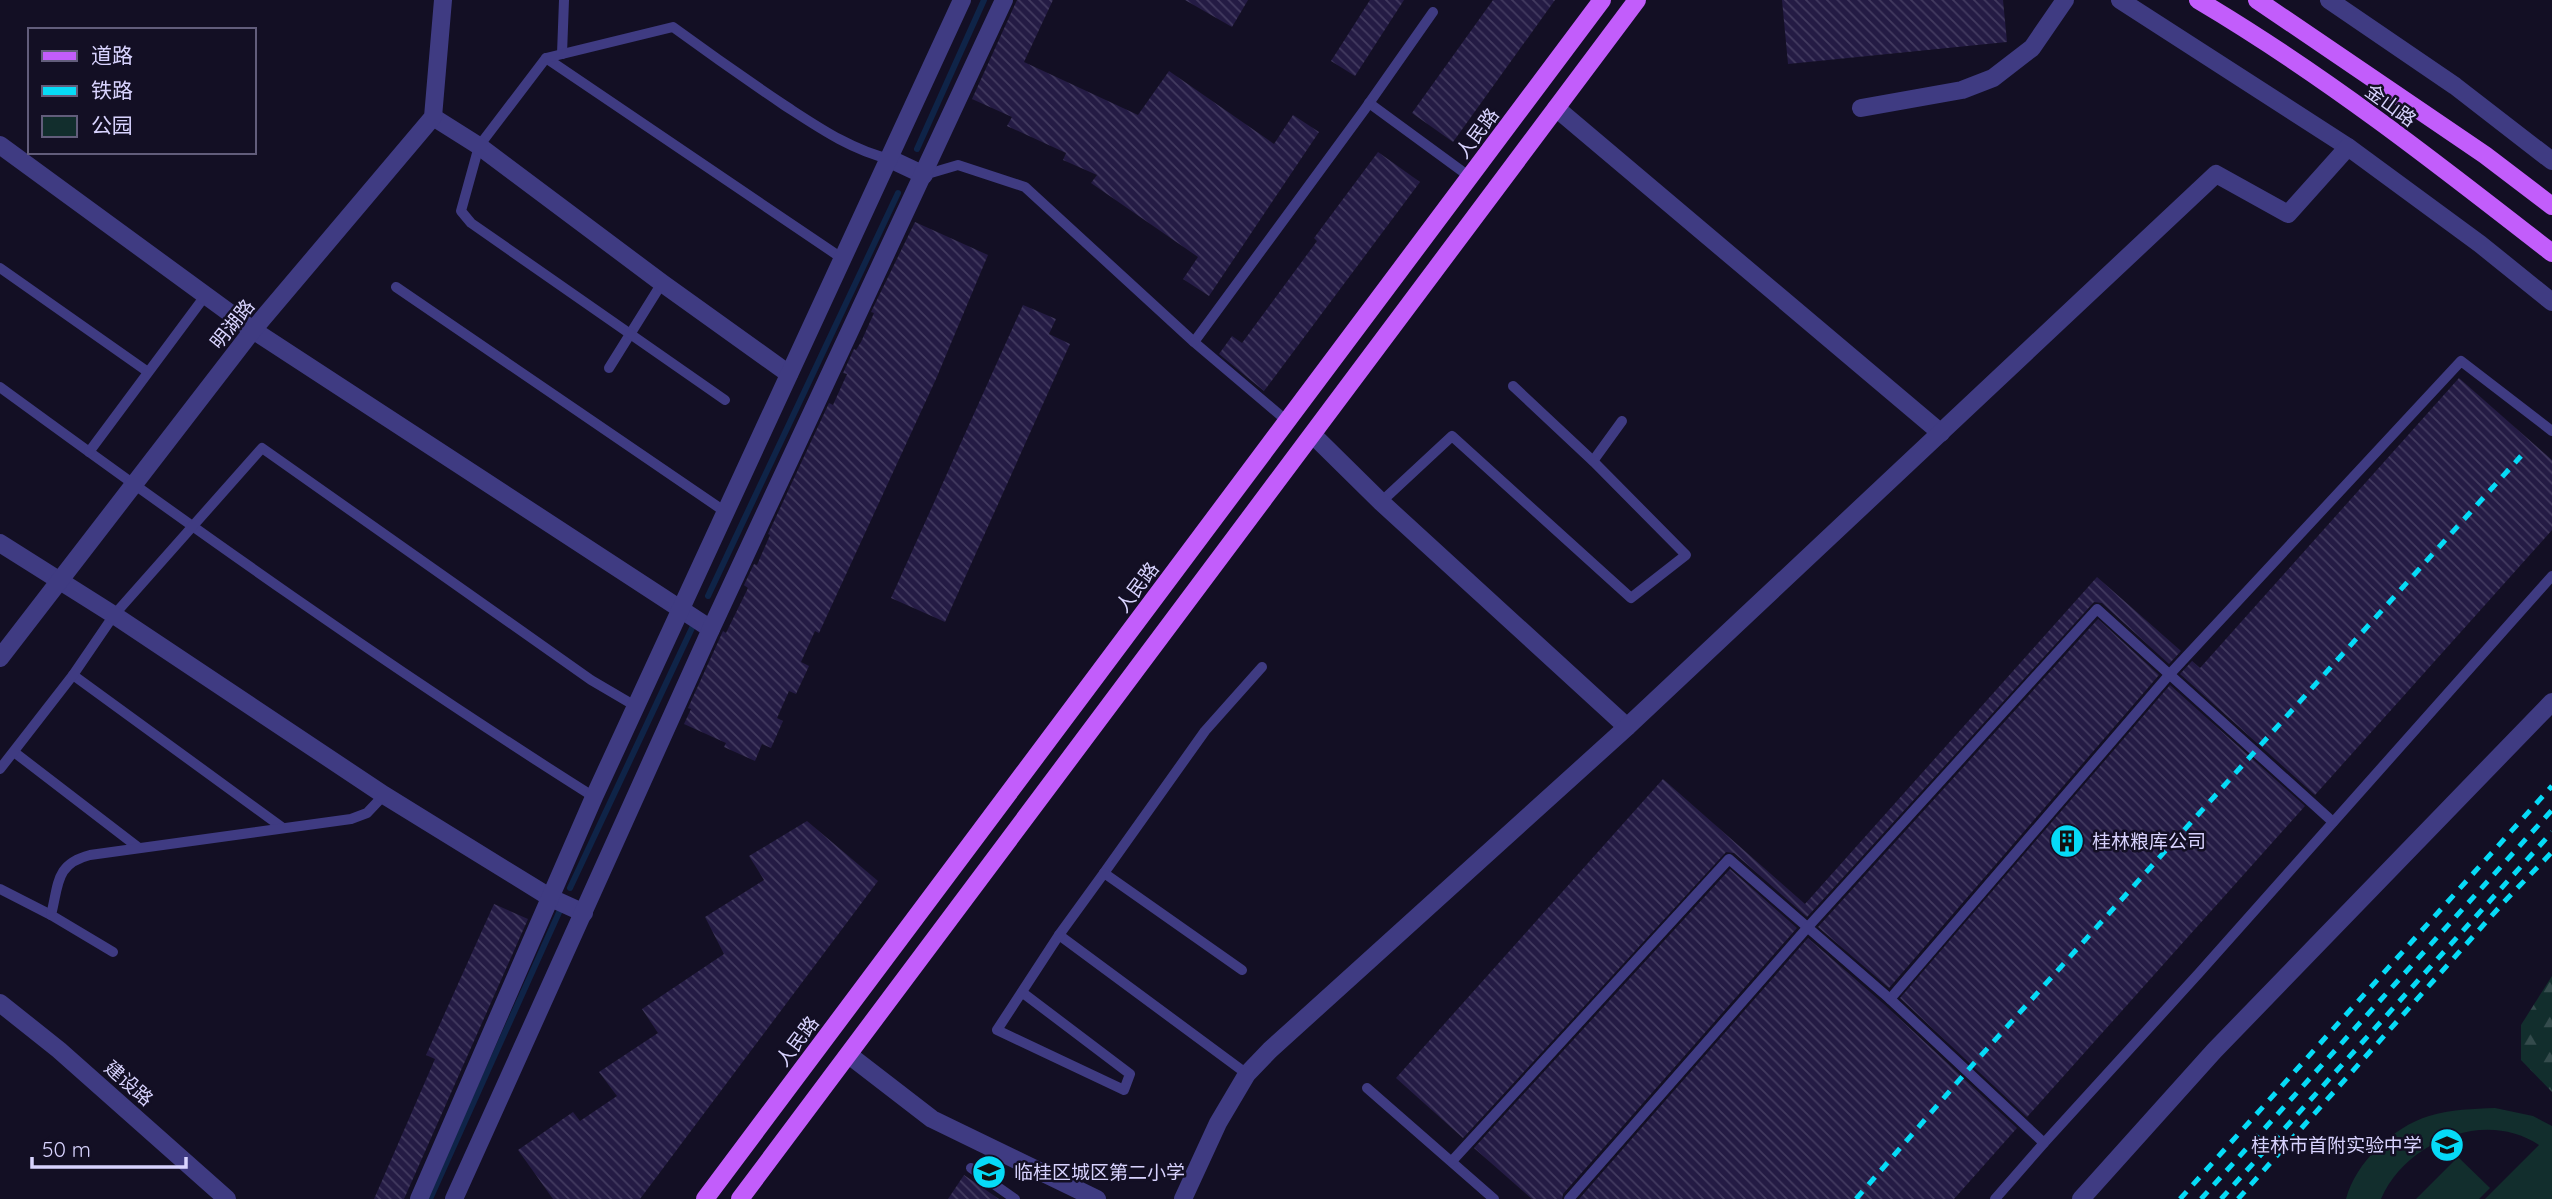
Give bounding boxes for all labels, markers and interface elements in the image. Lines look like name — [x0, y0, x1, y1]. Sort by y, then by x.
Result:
legend — [28, 28, 256, 154]
text: 道路 — [91, 42, 133, 68]
text: 铁路 — [91, 77, 133, 103]
street label: 金山路 — [2361, 79, 2421, 131]
street label: 人民路 — [1450, 103, 1504, 163]
text: 公园 — [91, 112, 133, 138]
street label: 明湖路 — [205, 294, 259, 354]
street label: 人民路 — [1110, 557, 1164, 617]
building icon: 桂林粮库公司 — [2048, 822, 2086, 860]
place label: 桂林粮库公司 — [2092, 829, 2206, 853]
street label: 人民路 — [770, 1011, 824, 1071]
street label: 建设路 — [100, 1055, 158, 1111]
scale bar — [32, 1126, 186, 1170]
school or university icon: 桂林市首附实验中学 — [2428, 1126, 2466, 1164]
place label: 桂林市首附实验中学 — [2251, 1133, 2422, 1157]
text: 50 m — [42, 1136, 91, 1162]
school or university icon: 临桂区城区第二小学 — [970, 1153, 1008, 1191]
place label: 临桂区城区第二小学 — [1014, 1160, 1185, 1184]

